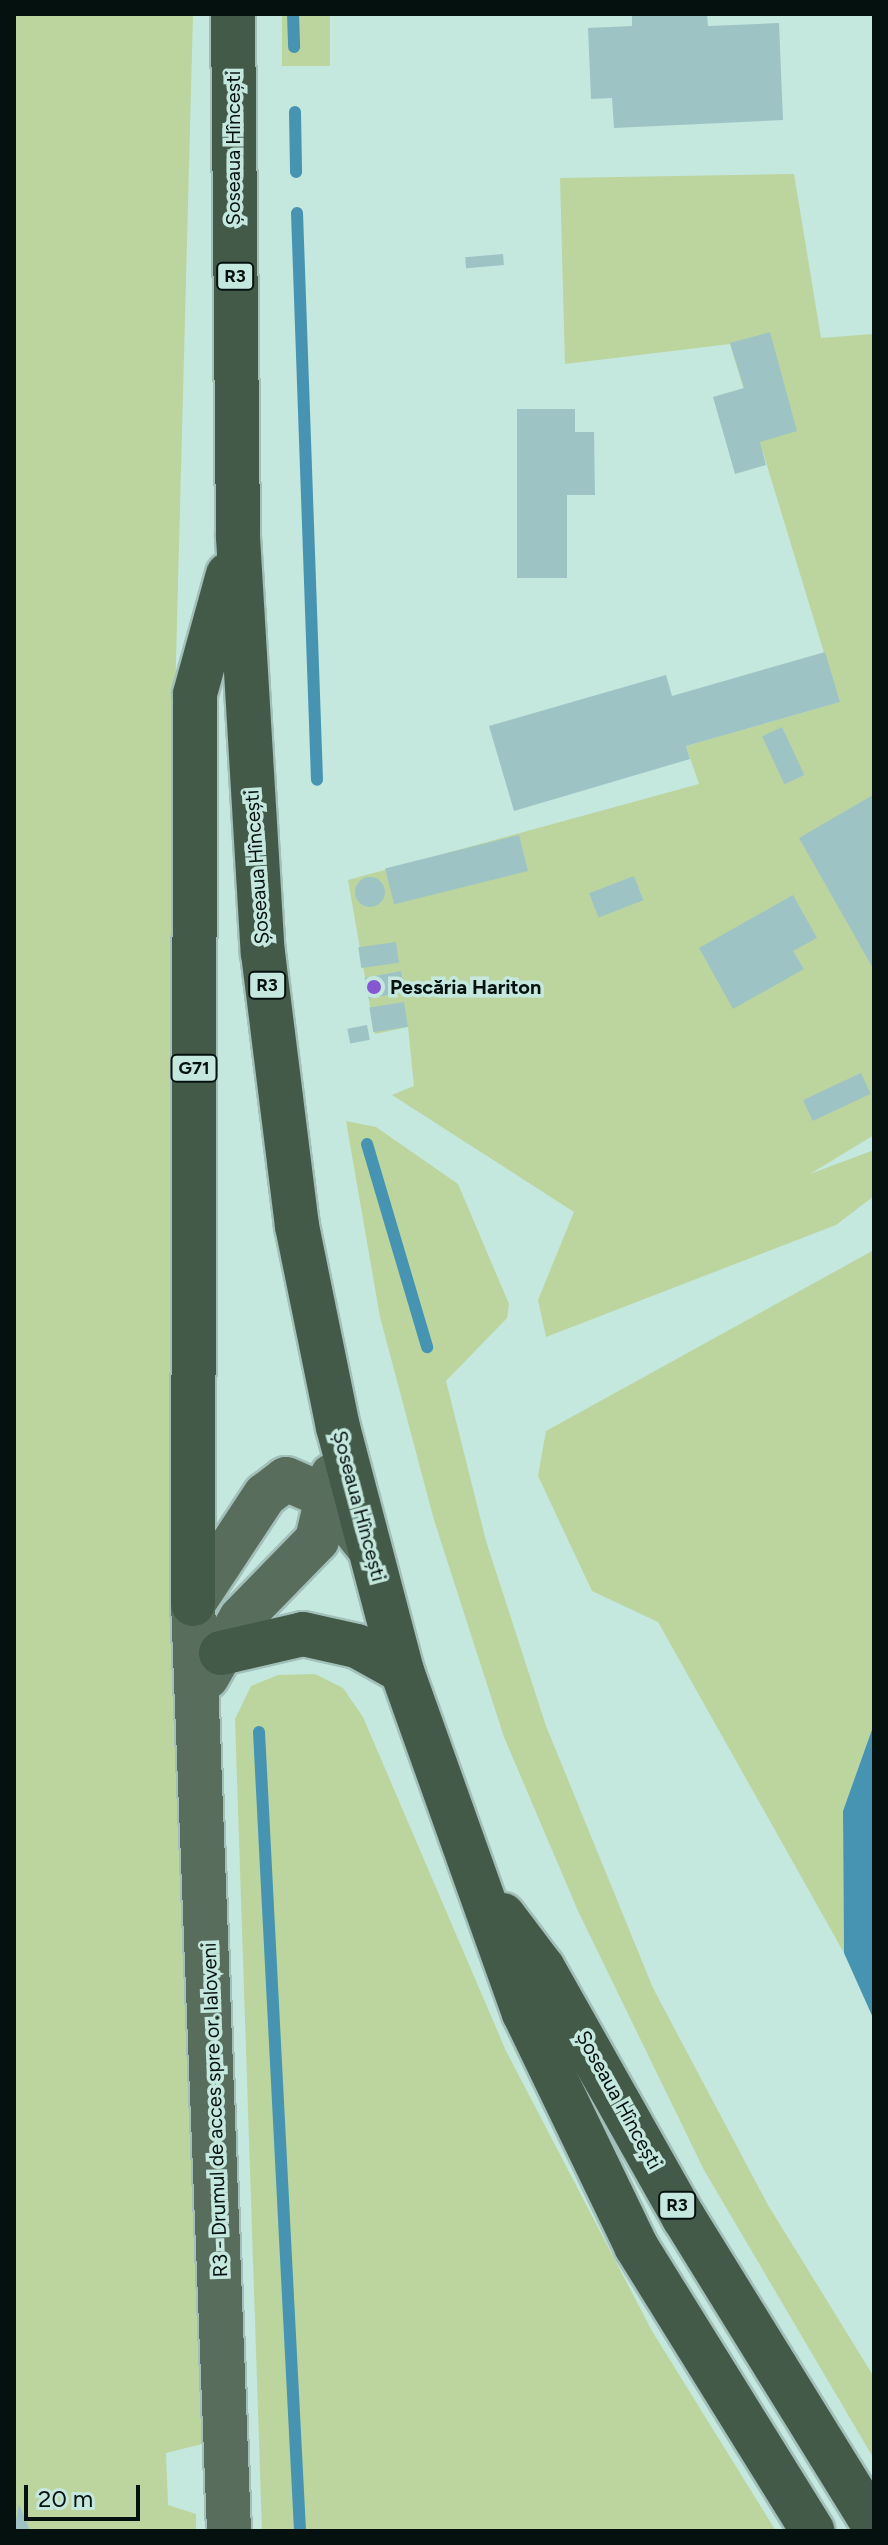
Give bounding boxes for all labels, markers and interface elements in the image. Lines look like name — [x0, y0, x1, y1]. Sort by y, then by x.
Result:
street label: Șoseaua Hîncești — [221, 71, 245, 225]
road number: R3 — [215, 262, 255, 290]
street label: Șoseaua Hîncești — [240, 789, 274, 945]
road number: R3 — [247, 971, 287, 999]
place label: Pescăria Hariton — [390, 975, 541, 999]
marker: Pescăria Hariton — [365, 978, 383, 996]
road number: G71 — [170, 1054, 218, 1082]
street label: Șoseaua Hîncești — [327, 1428, 391, 1584]
street label: R3 - Drumul de acces spre or. Ialoveni — [197, 1942, 233, 2278]
street label: Șoseaua Hîncești — [571, 2026, 667, 2174]
road number: R3 — [657, 2191, 697, 2219]
scale bar — [28, 2469, 144, 2519]
text: 20 m — [38, 2484, 93, 2513]

